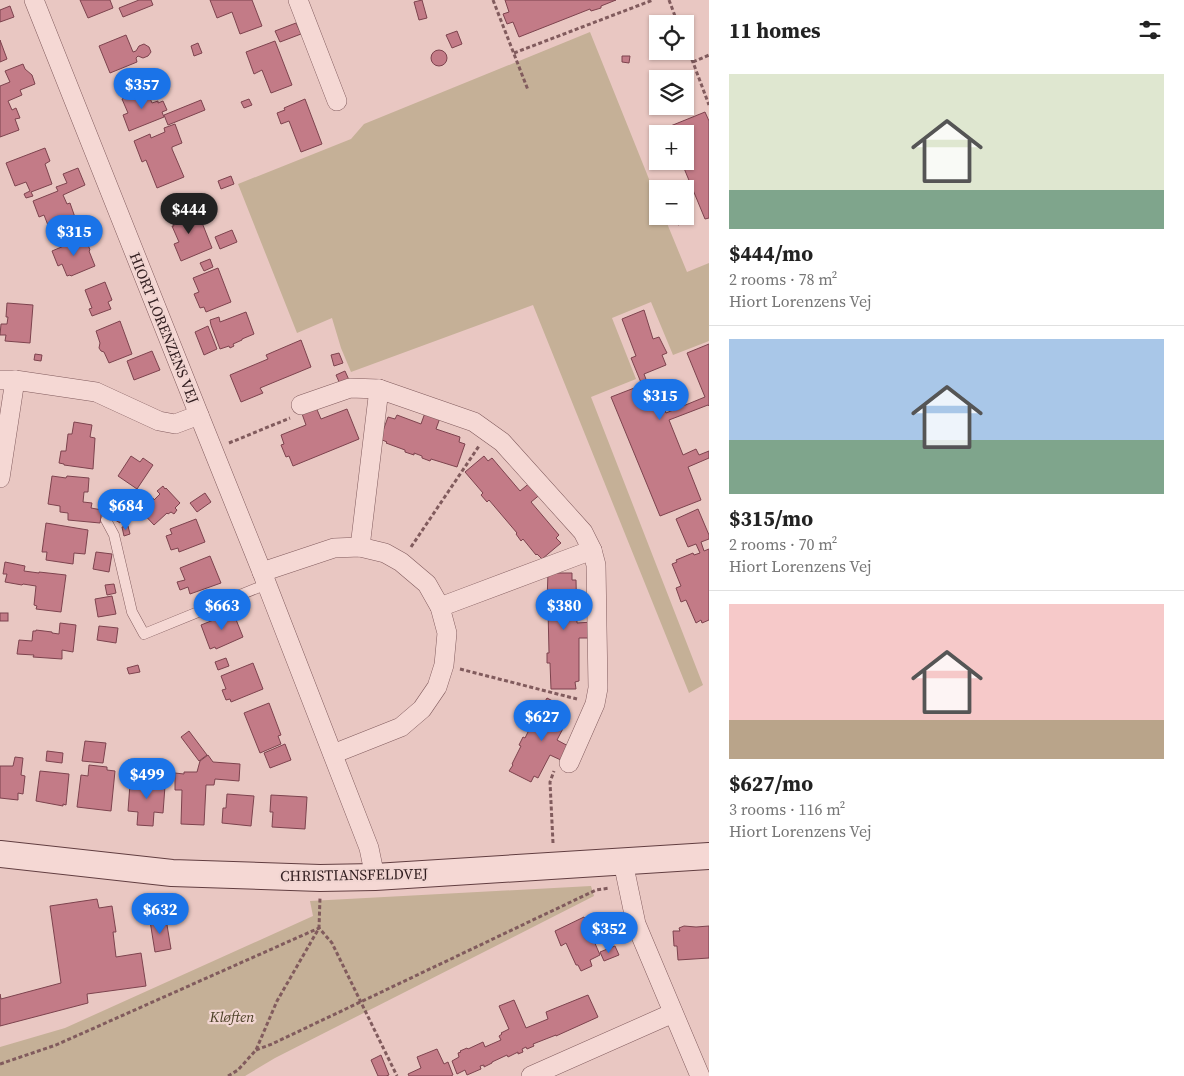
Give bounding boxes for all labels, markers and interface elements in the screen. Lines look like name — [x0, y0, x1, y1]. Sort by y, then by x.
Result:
map controls — [649, 15, 694, 225]
button: locate — [649, 15, 694, 60]
text: 11 homes — [729, 16, 821, 45]
icon: filters — [1136, 16, 1164, 44]
pin: $357 — [112, 68, 172, 110]
button: layers — [649, 70, 694, 115]
text: $357 — [125, 73, 159, 95]
icon: home — [902, 106, 992, 196]
button: + — [649, 125, 694, 170]
button: − — [649, 180, 694, 225]
pin: $444 — [159, 192, 219, 235]
text: $444 — [172, 198, 206, 220]
pin: $315 — [44, 214, 104, 257]
text: $315 — [57, 220, 91, 242]
text: $444/mo — [729, 239, 813, 268]
street label: HIORT LORENZENS VEJ — [125, 249, 205, 407]
text: 2 rooms · 78 m² — [729, 268, 837, 290]
text: Hiort Lorenzens Vej — [729, 290, 872, 312]
icon: home — [902, 372, 992, 462]
pin: $315 — [630, 378, 690, 421]
text: $315 — [643, 384, 677, 406]
pin: $684 — [96, 488, 156, 531]
text: $684 — [109, 494, 143, 516]
text: $315/mo — [729, 504, 813, 533]
text: 2 rooms · 70 m² — [729, 533, 837, 555]
text: Hiort Lorenzens Vej — [729, 555, 872, 577]
pin: $663 — [192, 588, 252, 631]
pin: $380 — [534, 588, 594, 631]
text: $663 — [205, 594, 239, 616]
text: $380 — [547, 594, 581, 616]
icon: home — [902, 637, 992, 727]
pin: $627 — [512, 700, 572, 742]
text: $627 — [525, 705, 559, 727]
pin: $499 — [117, 758, 177, 800]
text: $499 — [130, 763, 164, 785]
text: $627/mo — [729, 769, 813, 798]
text: 3 rooms · 116 m² — [729, 798, 845, 820]
text: Hiort Lorenzens Vej — [729, 820, 872, 842]
street label: CHRISTIANSFELDVEJ — [280, 863, 429, 886]
pin: $632 — [130, 892, 190, 935]
text: $632 — [143, 898, 177, 920]
pin: $352 — [579, 912, 639, 954]
text: $352 — [592, 917, 626, 939]
park label: Kløften — [208, 1006, 255, 1027]

